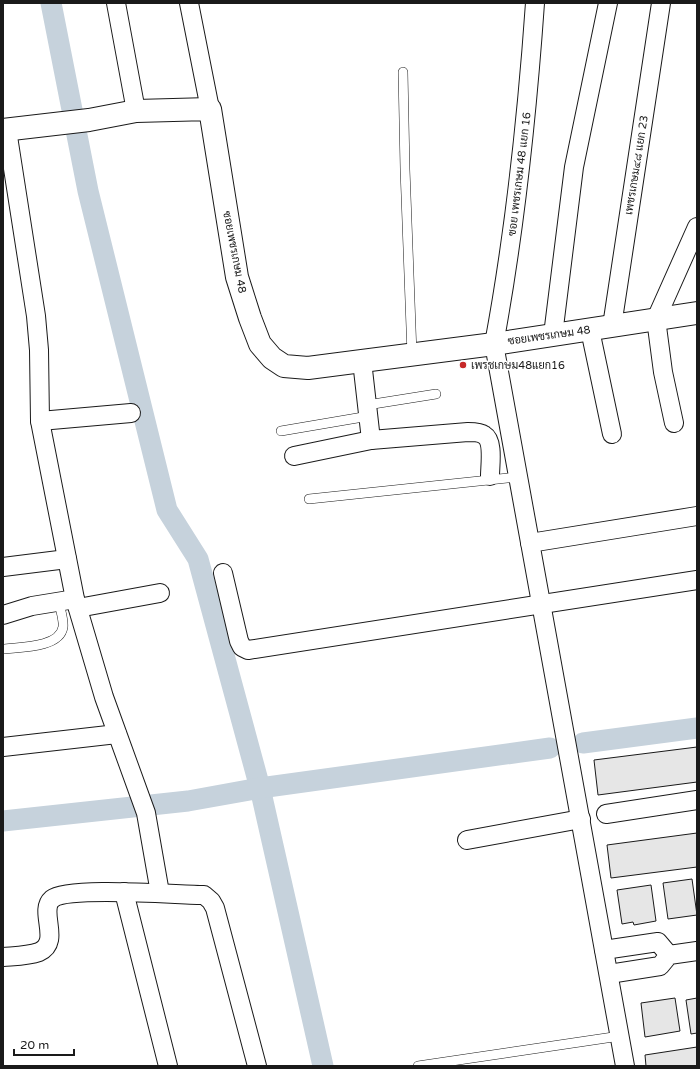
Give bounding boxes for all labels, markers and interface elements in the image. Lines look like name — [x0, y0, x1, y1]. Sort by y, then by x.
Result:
street label: ซอย เพชรเกษม 48 แยก 16 — [505, 111, 534, 237]
street label: เพชรเกษม๔๘ แยก 23 — [622, 114, 651, 216]
street label: ซอยเพชรเกษม 48 — [220, 210, 249, 294]
street label: ซอยเพชรเกษม 48 — [507, 323, 591, 348]
place label: เพรชเกษม48แยก16 — [471, 359, 565, 372]
marker: เพรชเกษม48แยก16 — [458, 360, 468, 370]
scale bar — [14, 1031, 74, 1057]
text: 20 m — [20, 1038, 49, 1052]

